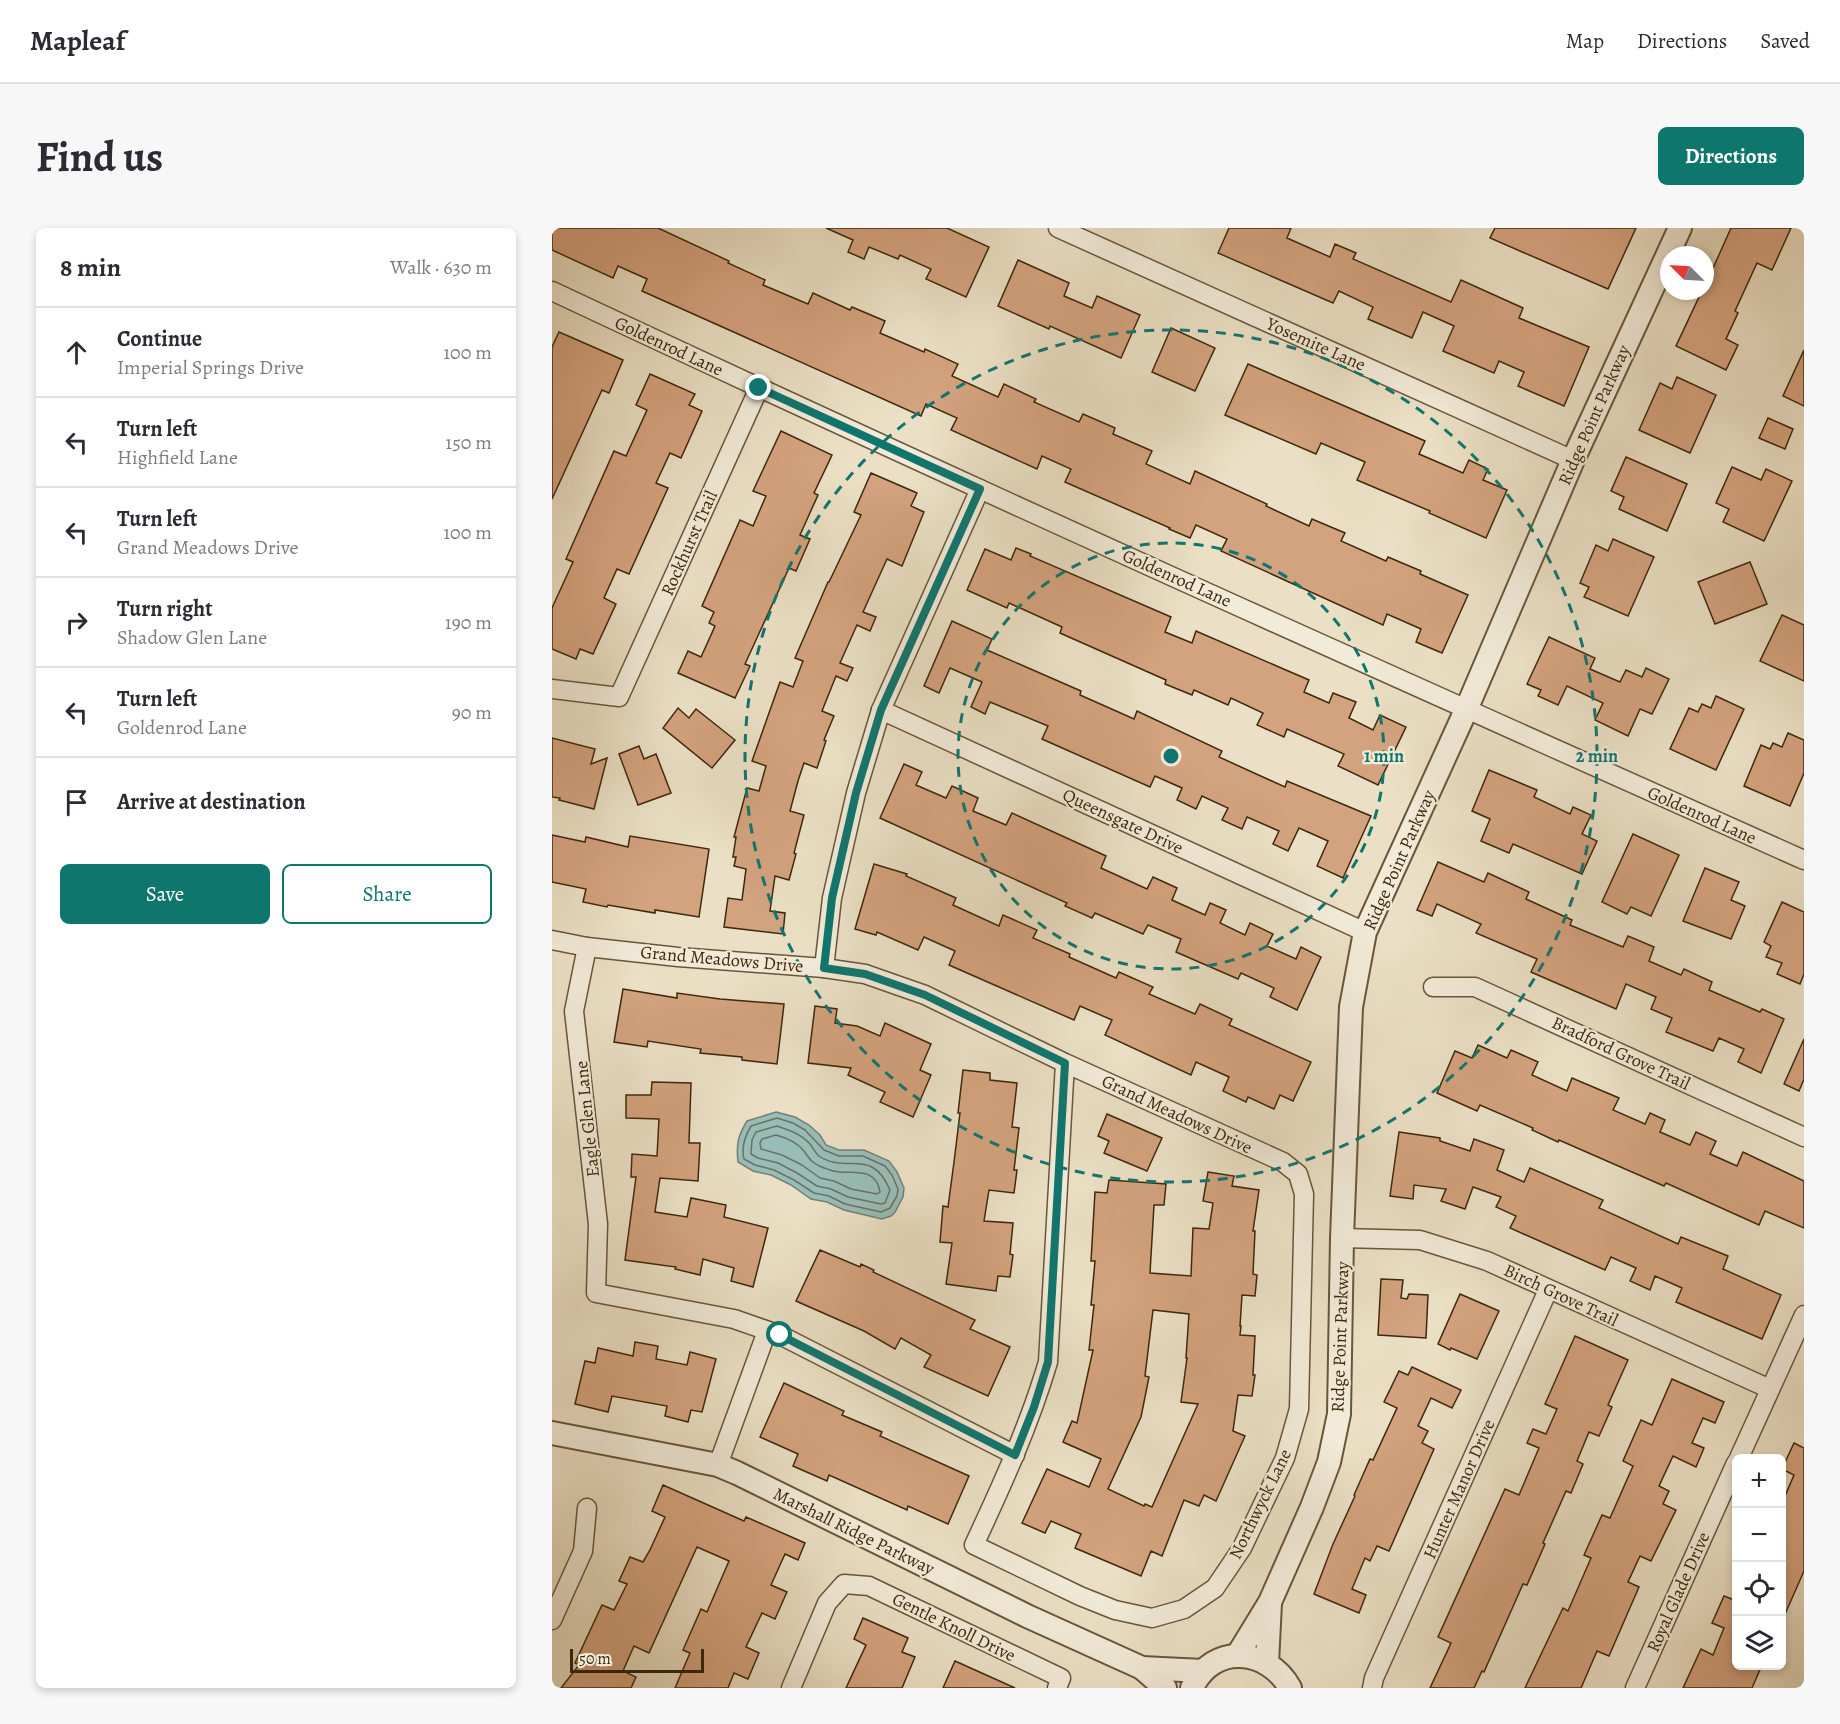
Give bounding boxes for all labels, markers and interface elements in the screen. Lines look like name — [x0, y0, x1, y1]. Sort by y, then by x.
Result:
text: Mapleaf — [30, 22, 125, 60]
text: Map — [1566, 27, 1604, 55]
text: Directions — [1637, 27, 1727, 55]
text: Saved — [1760, 27, 1810, 55]
button: Directions — [1658, 127, 1804, 185]
text: Find us — [36, 128, 163, 185]
north arrow — [1660, 246, 1714, 300]
text: 8 min — [60, 250, 121, 285]
text: Walk · 630 m — [390, 254, 492, 281]
street label: Goldenrod Lane — [611, 310, 727, 382]
street label: Yosemite Lane — [1262, 311, 1369, 377]
text: Continue — [117, 324, 202, 354]
icon: ahead — [60, 336, 93, 369]
text: 100 m — [443, 339, 492, 366]
street label: Ridge Point Parkway — [1552, 340, 1636, 489]
text: Imperial Springs Drive — [117, 354, 304, 381]
route end — [745, 374, 771, 400]
text: Turn left — [117, 414, 197, 444]
icon: left — [60, 426, 93, 459]
text: 150 m — [445, 429, 492, 456]
text: Highfield Lane — [117, 444, 238, 471]
street label: Rockhurst Trail — [655, 486, 723, 599]
text: Turn left — [117, 504, 197, 534]
icon: left — [60, 516, 93, 549]
text: 100 m — [443, 519, 492, 546]
text: Grand Meadows Drive — [117, 534, 299, 561]
street label: Goldenrod Lane — [1119, 543, 1235, 613]
text: Turn right — [117, 594, 213, 624]
icon: right — [60, 606, 93, 639]
text: 190 m — [445, 609, 492, 636]
text: Shadow Glen Lane — [117, 624, 267, 651]
text: Turn left — [117, 684, 197, 714]
icon: left — [60, 696, 93, 729]
text: 90 m — [452, 699, 492, 726]
text: Goldenrod Lane — [117, 714, 247, 741]
text: 1 min — [1364, 744, 1404, 768]
text: 2 min — [1576, 744, 1618, 768]
centre of rings — [1161, 746, 1181, 766]
street label: Goldenrod Lane — [1644, 780, 1760, 850]
street label: Queensgate Drive — [1059, 783, 1187, 859]
street label: Ridge Point Parkway — [1357, 785, 1441, 934]
icon: arrive — [60, 786, 93, 819]
text: Arrive at destination — [117, 787, 306, 817]
button: Save — [60, 864, 270, 924]
button: Share — [282, 864, 492, 924]
street label: Grand Meadows Drive — [640, 940, 804, 978]
street label: Bradford Grove Trail — [1548, 1010, 1695, 1096]
street label: Eagle Glen Lane — [569, 1060, 605, 1178]
street label: Grand Meadows Drive — [1098, 1069, 1256, 1159]
street label: Birch Grove Trail — [1500, 1258, 1623, 1332]
street label: Ridge Point Parkway — [1325, 1260, 1355, 1413]
route start — [766, 1321, 792, 1347]
street label: Hunter Manor Drive — [1417, 1415, 1501, 1563]
street label: Northwyck Lane — [1223, 1445, 1297, 1563]
map controls — [1732, 1454, 1786, 1670]
button: + — [1732, 1454, 1786, 1508]
street label: Marshall Ridge Parkway — [769, 1482, 939, 1581]
button: − — [1732, 1508, 1786, 1562]
street label: Royal Glade Drive — [1641, 1528, 1715, 1656]
button: locate — [1732, 1562, 1786, 1616]
street label: Gentle Knoll Drive — [888, 1587, 1020, 1667]
button: layers — [1732, 1616, 1786, 1670]
scale bar — [570, 1646, 704, 1674]
text: 50 m — [579, 1648, 611, 1670]

